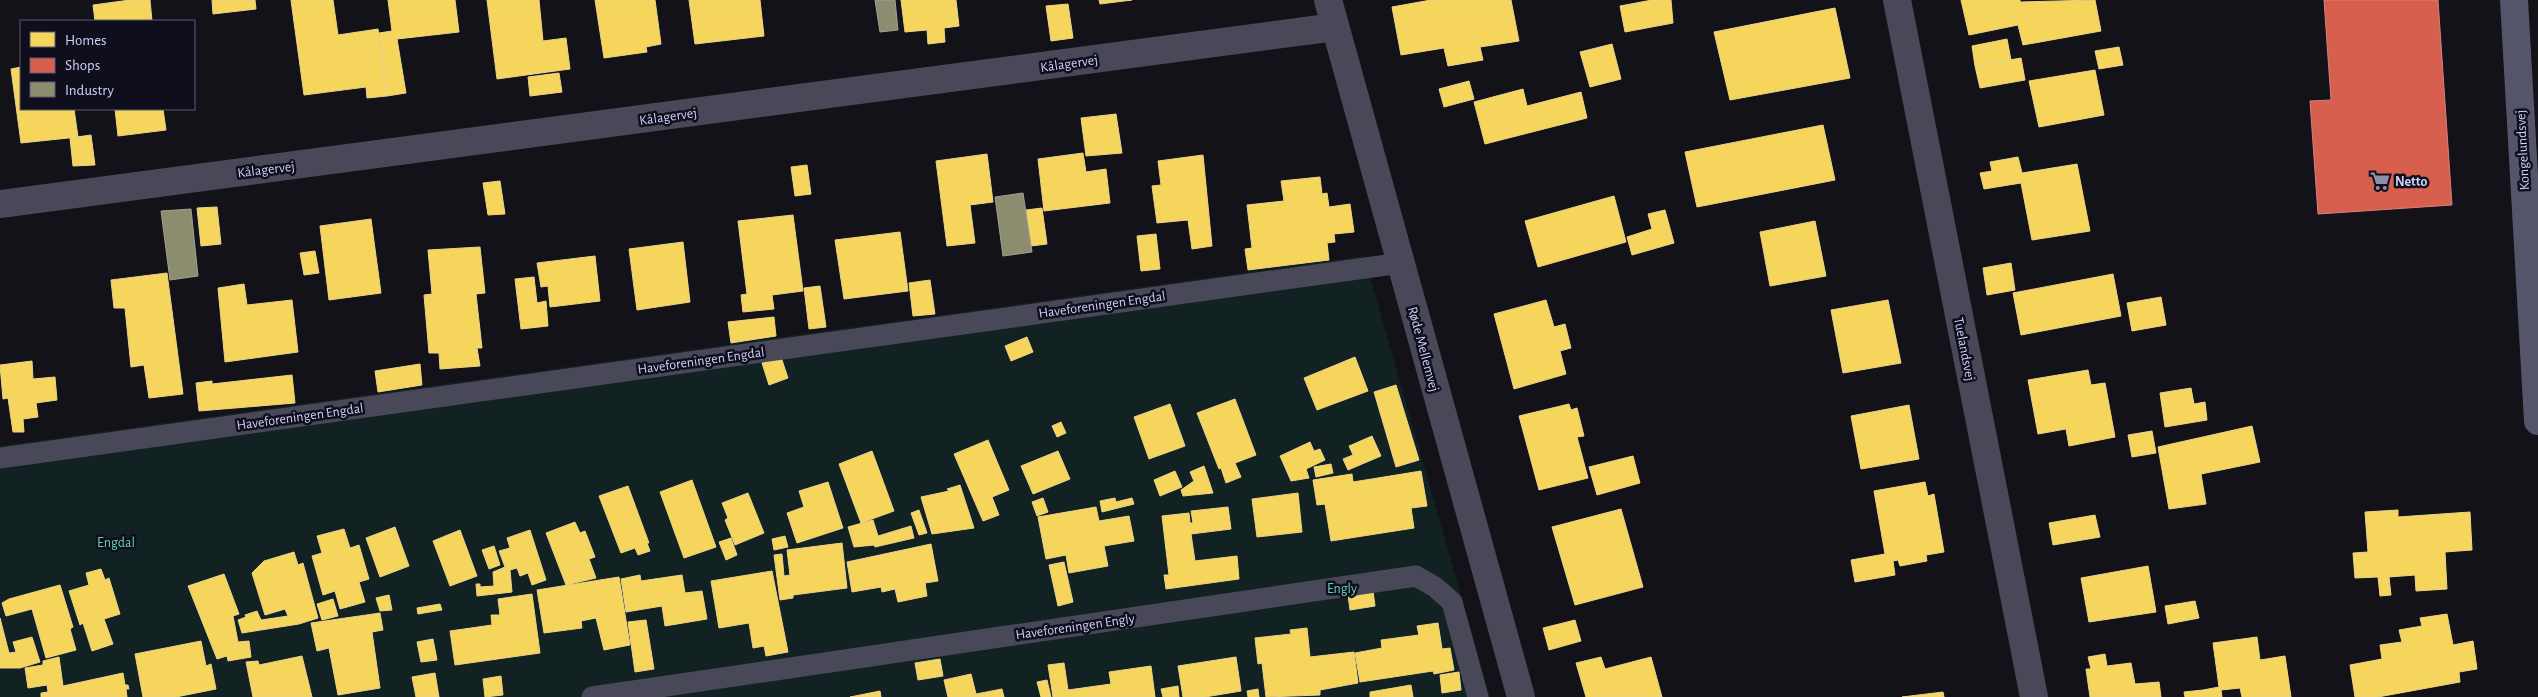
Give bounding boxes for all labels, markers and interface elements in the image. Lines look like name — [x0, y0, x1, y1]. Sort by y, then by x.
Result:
legend — [20, 20, 195, 110]
text: Homes — [65, 33, 107, 48]
street label: Kålagervej — [1040, 53, 1099, 75]
text: Shops — [65, 58, 100, 73]
text: Industry — [65, 83, 114, 98]
street label: Kålagervej — [639, 106, 698, 128]
street label: Kongelundsvej — [2514, 109, 2532, 191]
street label: Kålagervej — [237, 160, 296, 180]
supermarket icon: Netto — [2369, 170, 2391, 192]
place label: Netto — [2395, 175, 2427, 189]
street label: Haveforeningen Engdal — [1038, 289, 1166, 321]
street label: Røde Mellemvej — [1405, 305, 1441, 393]
street label: Tuelandsvej — [1951, 316, 1977, 382]
street label: Haveforeningen Engdal — [637, 345, 765, 377]
street label: Haveforeningen Engdal — [236, 401, 364, 433]
park label: Engdal — [97, 536, 135, 550]
park label: Engly — [1327, 582, 1357, 596]
street label: Haveforeningen Engly — [1015, 612, 1136, 642]

